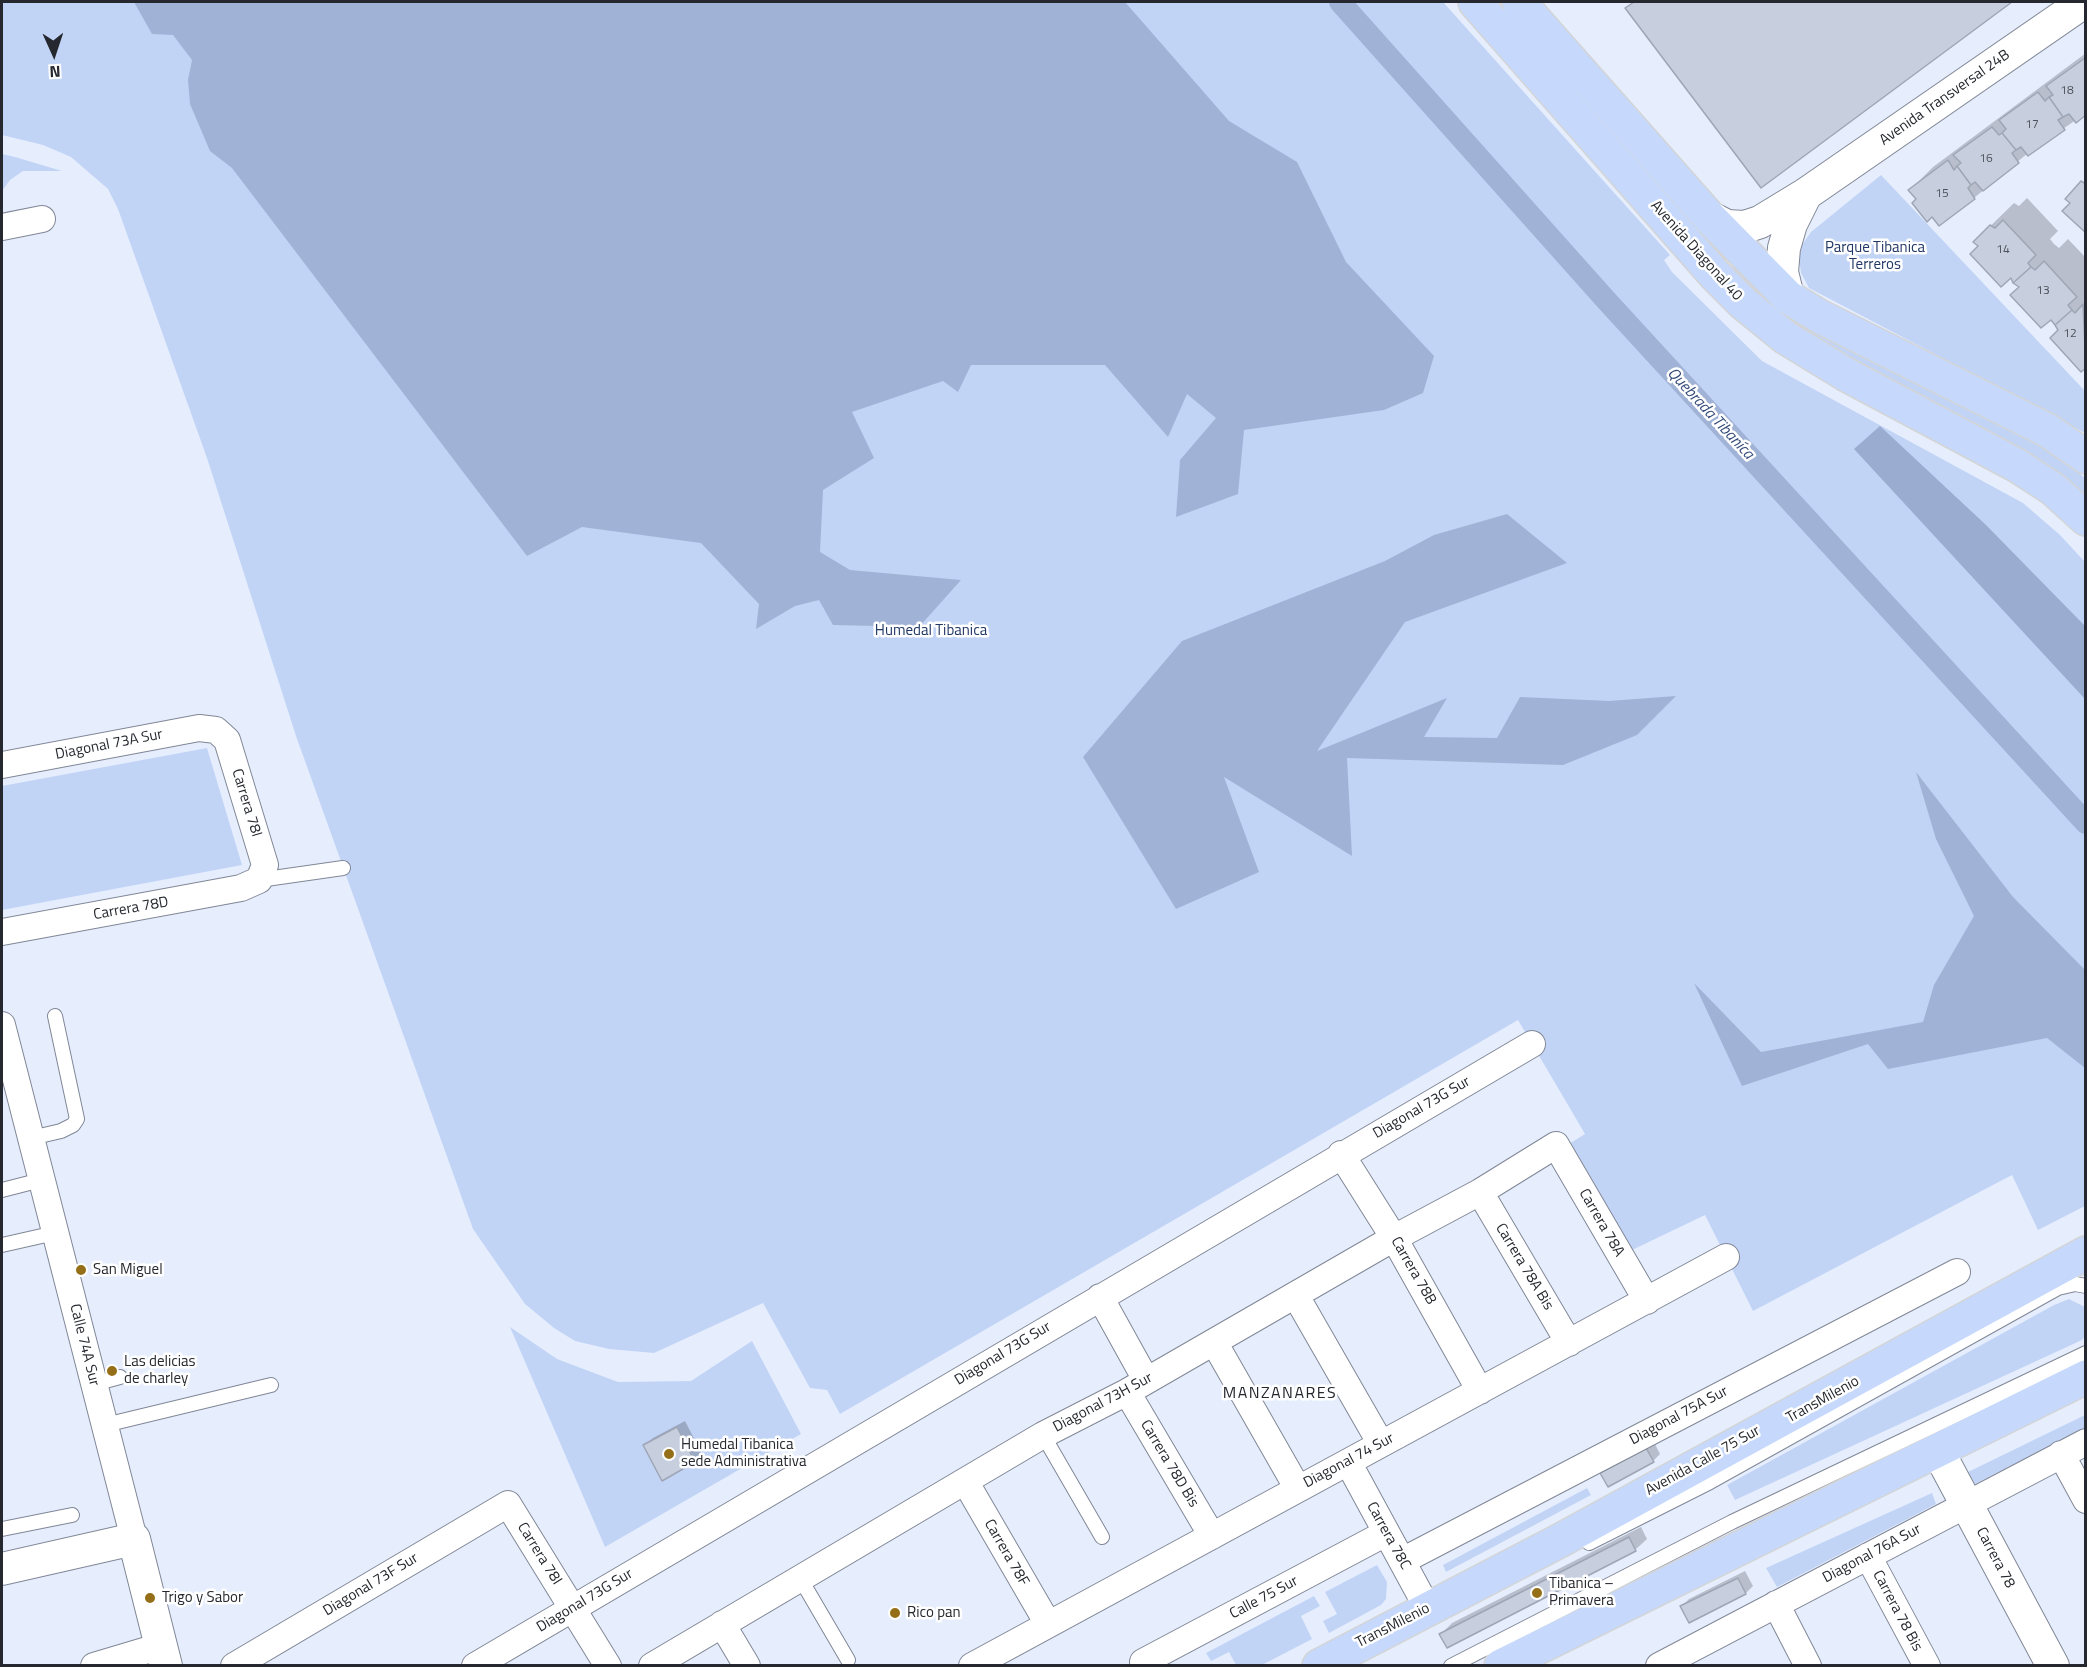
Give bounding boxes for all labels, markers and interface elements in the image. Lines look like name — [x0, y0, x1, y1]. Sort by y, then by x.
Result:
north arrow — [24, 24, 84, 84]
street label: Avenida Transversal 24B — [1876, 46, 2014, 150]
text: N — [49, 60, 61, 84]
house number: 18 — [2060, 84, 2074, 98]
house number: 17 — [2025, 118, 2039, 132]
house number: 16 — [1979, 152, 1993, 166]
house number: 15 — [1935, 187, 1949, 201]
street label: Avenida Diagonal 40 — [1646, 197, 1746, 305]
park label: Parque Tibanica Terreros — [1825, 239, 1925, 274]
house number: 14 — [1996, 243, 2010, 257]
house number: 13 — [2036, 284, 2050, 298]
house number: 12 — [2063, 327, 2077, 341]
water label: Quebrada Tibaníca — [1663, 364, 1757, 464]
park label: Humedal Tibanica — [875, 622, 987, 640]
street label: Diagonal 73A Sur — [54, 726, 164, 764]
street label: Carrera 78I — [227, 767, 265, 839]
street label: Carrera 78D — [92, 894, 170, 924]
street label: Diagonal 73G Sur — [1370, 1073, 1474, 1143]
street label: Carrera 78A — [1574, 1186, 1628, 1260]
street label: Carrera 78A Bis — [1491, 1220, 1557, 1314]
street label: Carrera 78B — [1386, 1234, 1440, 1308]
place label: San Miguel — [93, 1261, 163, 1279]
marker: San Miguel — [74, 1263, 88, 1277]
street label: Calle 74A Sur — [65, 1302, 103, 1388]
street label: Diagonal 73G Sur — [952, 1318, 1054, 1390]
place label: Las delicias de charley — [124, 1353, 196, 1388]
marker: Las delicias de charley — [105, 1364, 119, 1378]
street label: Diagonal 73H Sur — [1050, 1369, 1156, 1437]
street label: TransMilenio — [1783, 1373, 1863, 1427]
street label: Diagonal 75A Sur — [1627, 1383, 1731, 1449]
district label: MANZANARES — [1223, 1384, 1337, 1404]
street label: Carrera 78D Bis — [1136, 1417, 1202, 1511]
street label: Avenida Calle 75 Sur — [1643, 1422, 1763, 1500]
street label: Diagonal 74 Sur — [1301, 1430, 1397, 1492]
place label: Humedal Tibanica sede Administrativa — [681, 1436, 806, 1471]
marker: Humedal Tibanica sede Administrativa — [662, 1447, 676, 1461]
street label: Carrera 78C — [1362, 1499, 1414, 1573]
street label: Carrera 78F — [980, 1516, 1032, 1590]
street label: Carrera 78I — [513, 1520, 565, 1588]
street label: Diagonal 76A Sur — [1820, 1521, 1924, 1587]
street label: Carrera 78 — [1971, 1525, 2019, 1591]
street label: Diagonal 73F Sur — [320, 1550, 422, 1620]
street label: Diagonal 73G Sur — [534, 1565, 636, 1637]
street label: Carrera 78 Bis — [1868, 1567, 1926, 1655]
street label: Calle 75 Sur — [1227, 1572, 1301, 1624]
place label: Tibanica – Primavera — [1549, 1575, 1614, 1610]
marker: Tibanica – Primavera — [1530, 1586, 1544, 1600]
place label: Trigo y Sabor — [162, 1589, 243, 1607]
marker: Trigo y Sabor — [143, 1591, 157, 1605]
street label: TransMilenio — [1353, 1600, 1433, 1652]
place label: Rico pan — [907, 1604, 961, 1622]
marker: Rico pan — [888, 1606, 902, 1620]

